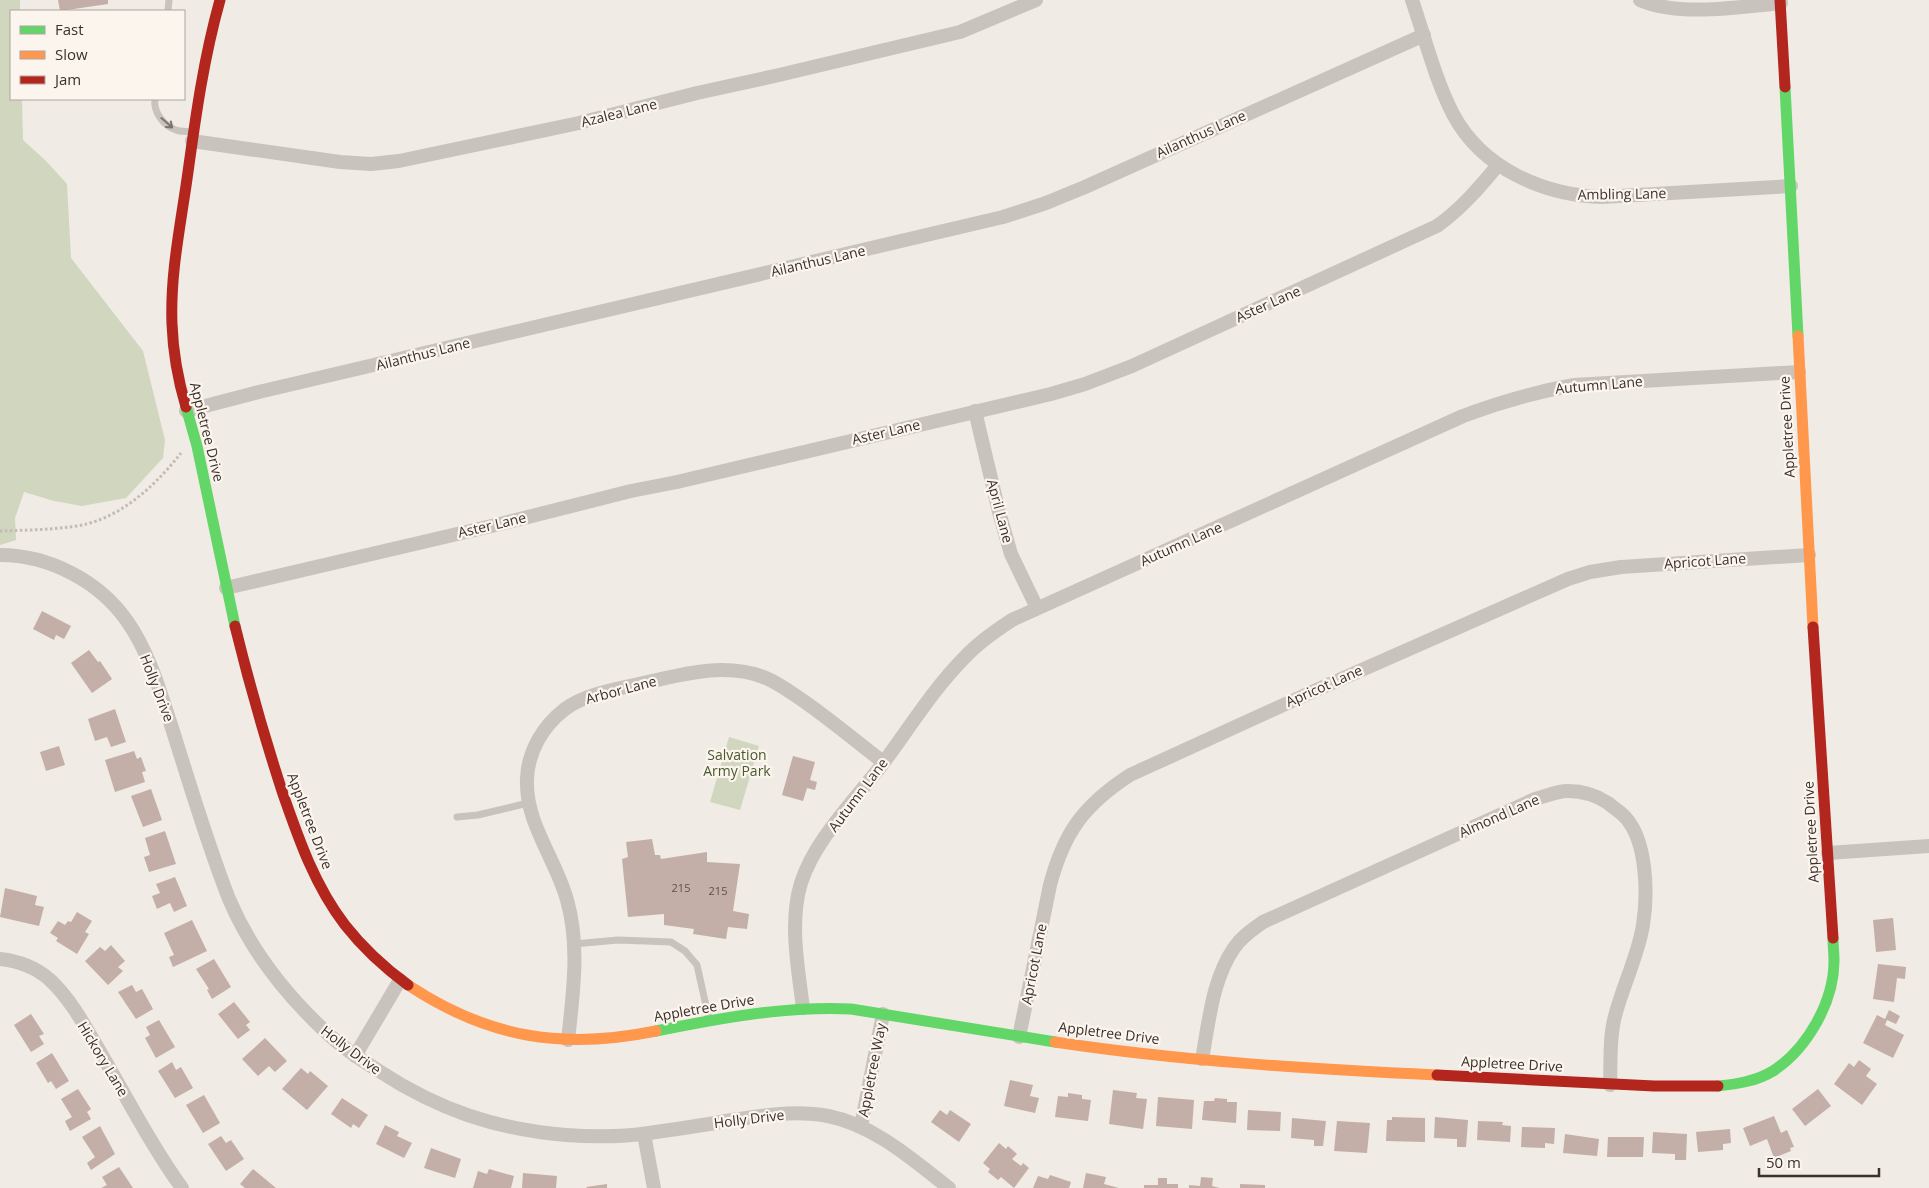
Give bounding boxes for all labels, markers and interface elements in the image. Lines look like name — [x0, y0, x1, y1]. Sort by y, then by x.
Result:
legend — [10, 10, 185, 100]
text: Fast — [55, 19, 84, 39]
text: Slow — [55, 44, 88, 64]
text: Jam — [53, 69, 81, 89]
street label: Azalea Lane — [579, 94, 659, 131]
street label: Ailanthus Lane — [1153, 105, 1249, 162]
one-way arrow — [161, 118, 174, 129]
street label: Ambling Lane — [1577, 183, 1667, 204]
street label: Ailanthus Lane — [769, 240, 867, 281]
street label: Aster Lane — [1232, 281, 1303, 326]
street label: Ailanthus Lane — [374, 333, 472, 374]
street label: Autumn Lane — [1554, 371, 1644, 398]
street label: Appletree Drive — [1774, 376, 1799, 478]
street label: Appletree Drive — [186, 380, 229, 484]
street label: Aster Lane — [850, 414, 922, 449]
street label: April Lane — [983, 477, 1018, 545]
street label: Aster Lane — [456, 507, 528, 542]
street label: Autumn Lane — [1137, 517, 1225, 570]
street label: Apricot Lane — [1663, 548, 1747, 573]
street label: Holly Drive — [136, 651, 179, 724]
street label: Apricot Lane — [1282, 660, 1365, 711]
street label: Arbor Lane — [583, 671, 658, 708]
park label: Salvation Army Park — [703, 745, 771, 780]
street label: Autumn Lane — [824, 754, 892, 835]
street label: Appletree Drive — [283, 770, 338, 872]
street label: Appletree Drive — [1798, 781, 1823, 883]
street label: Almond Lane — [1456, 789, 1542, 842]
house number: 215 — [672, 880, 690, 895]
house number: 215 — [709, 883, 727, 898]
street label: Apricot Lane — [1016, 922, 1051, 1006]
street label: Appletree Drive — [652, 989, 756, 1026]
street label: Appletree Drive — [1057, 1017, 1161, 1048]
street label: Hickory Lane — [74, 1018, 133, 1100]
street label: Appletree Way — [853, 1020, 890, 1118]
street label: Holly Drive — [317, 1021, 385, 1079]
street label: Appletree Drive — [1461, 1051, 1563, 1076]
street label: Holly Drive — [713, 1105, 785, 1132]
scale bar — [1759, 1146, 1879, 1178]
text: 50 m — [1766, 1152, 1801, 1172]

